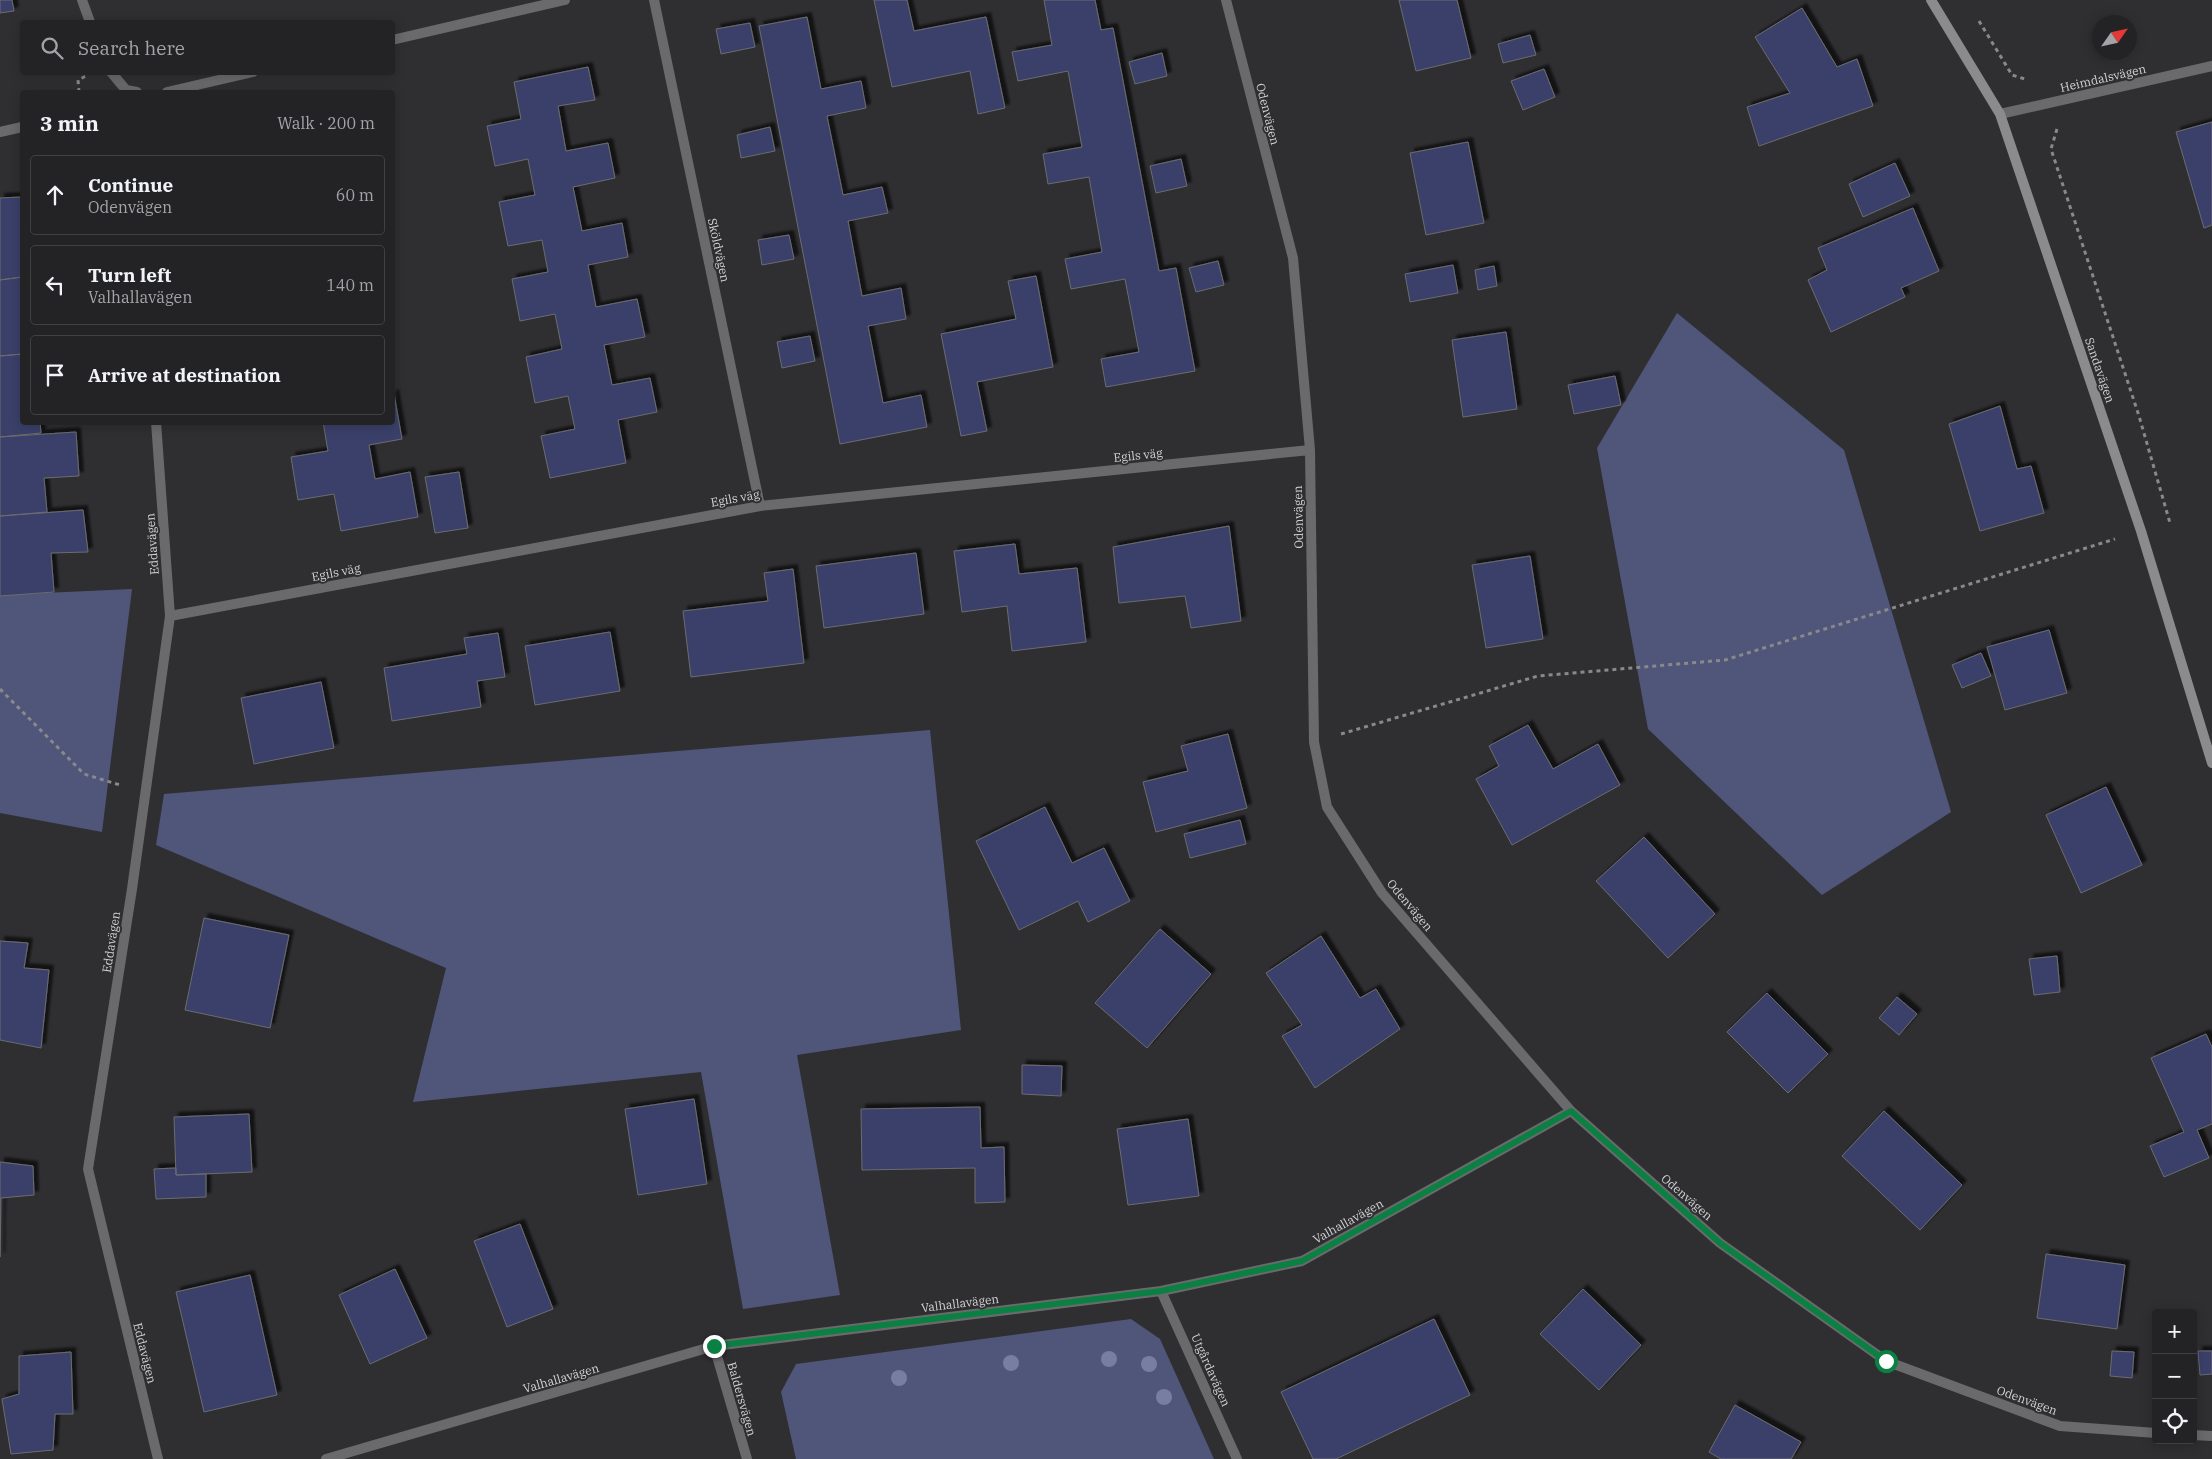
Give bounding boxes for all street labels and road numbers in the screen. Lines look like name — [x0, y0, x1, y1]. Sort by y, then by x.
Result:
street label: Heimdalsvägen — [2059, 61, 2148, 95]
street label: Odenvägen — [1253, 82, 1283, 147]
street label: Sköldvägen — [705, 217, 733, 284]
street label: Sandavägen — [2082, 335, 2118, 405]
street label: Egils väg — [1113, 445, 1164, 465]
street label: Odenvägen — [1290, 485, 1306, 549]
street label: Egils väg — [709, 486, 761, 510]
street label: Eddavägen — [142, 512, 162, 575]
street label: Egils väg — [310, 560, 362, 584]
street label: Odenvägen — [1384, 876, 1436, 934]
street label: Eddavägen — [99, 910, 123, 974]
street label: Odenvägen — [1658, 1171, 1716, 1224]
street label: Valhallavägen — [1310, 1195, 1386, 1247]
street label: Valhallavägen — [920, 1291, 1000, 1315]
street label: Eddavägen — [130, 1321, 160, 1385]
street label: Utgårdavägen — [1188, 1331, 1234, 1409]
street label: Valhallavägen — [521, 1360, 601, 1396]
street label: Baldersvägen — [724, 1360, 760, 1438]
street label: Odenvägen — [1995, 1382, 2060, 1418]

